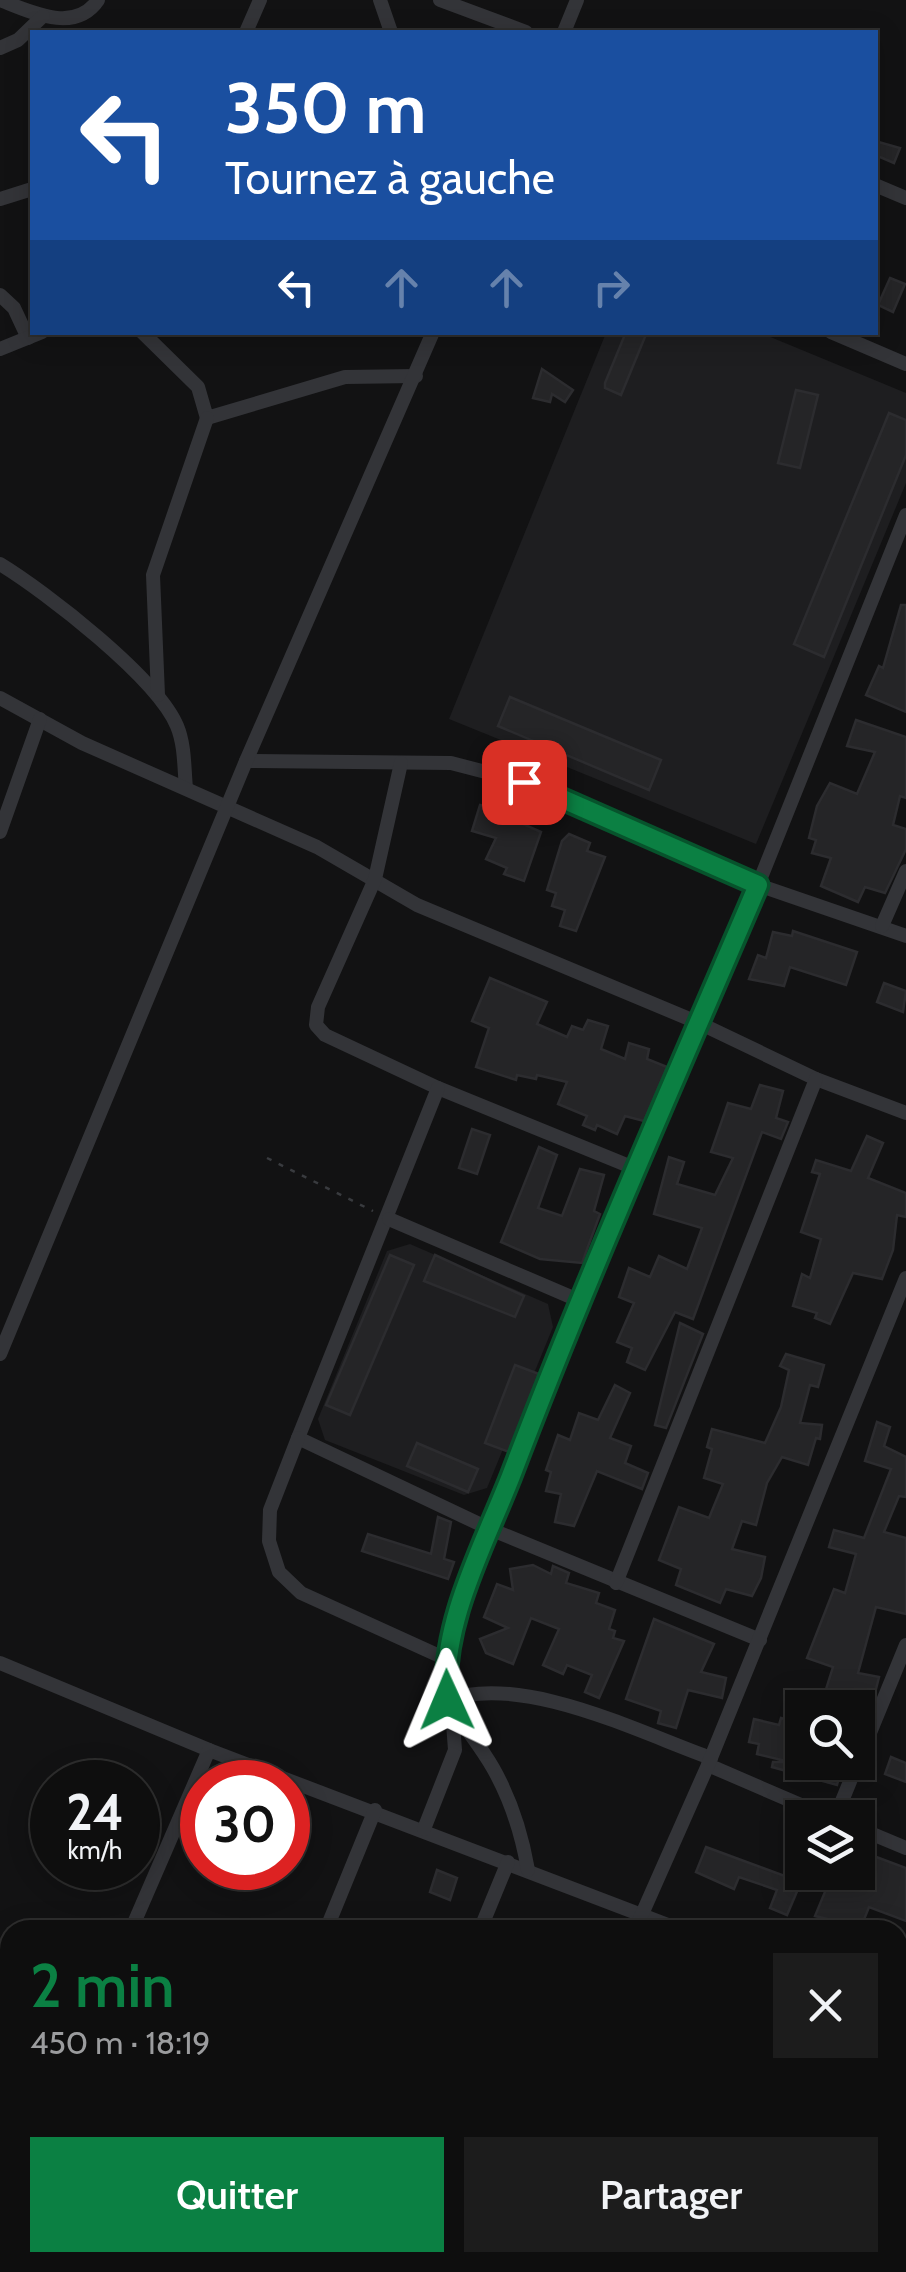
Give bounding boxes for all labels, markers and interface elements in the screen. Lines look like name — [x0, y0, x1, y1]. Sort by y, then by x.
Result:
text: 350 m — [225, 65, 426, 151]
icon: left — [60, 70, 190, 200]
text: Tournez à gauche — [225, 151, 555, 205]
icon: left — [269, 260, 324, 315]
icon: ahead — [374, 260, 429, 315]
icon: ahead — [479, 260, 534, 315]
icon: right — [584, 260, 639, 315]
pin — [482, 740, 567, 825]
icon: arrive — [497, 755, 552, 810]
position arrow — [395, 1648, 499, 1752]
map controls — [785, 1690, 875, 1890]
button: search — [785, 1690, 875, 1780]
speed limit sign: 30 — [180, 1760, 310, 1890]
text: 24 — [66, 1782, 124, 1843]
button: layers — [785, 1800, 875, 1890]
text: km/h — [68, 1835, 122, 1865]
text: 2 min — [30, 1949, 175, 2022]
button: close — [773, 1953, 878, 2058]
text: 450 m · 18:19 — [30, 2023, 211, 2062]
button: Quitter — [30, 2137, 444, 2252]
button: Partager — [464, 2137, 878, 2252]

